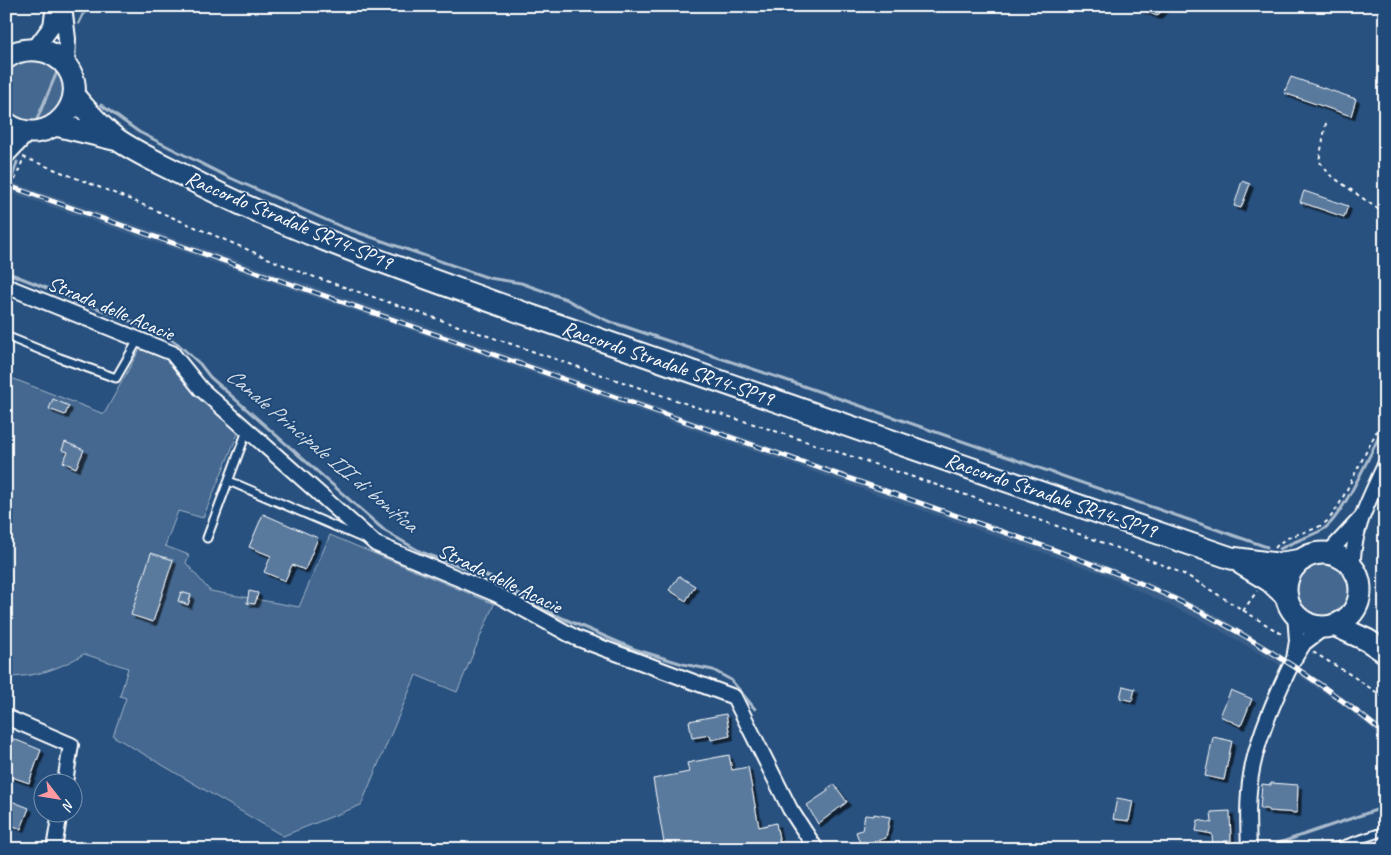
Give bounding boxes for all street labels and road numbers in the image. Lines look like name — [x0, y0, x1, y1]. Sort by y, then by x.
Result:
street label: Raccordo Stradale SR14-SP19 — [182, 165, 398, 276]
street label: Strada delle Acacie — [44, 270, 180, 347]
street label: Raccordo Stradale SR14-SP19 — [559, 315, 779, 412]
street label: Raccordo Stradale SR14-SP19 — [942, 447, 1162, 544]
street label: Strada delle Acacie — [434, 537, 568, 620]

